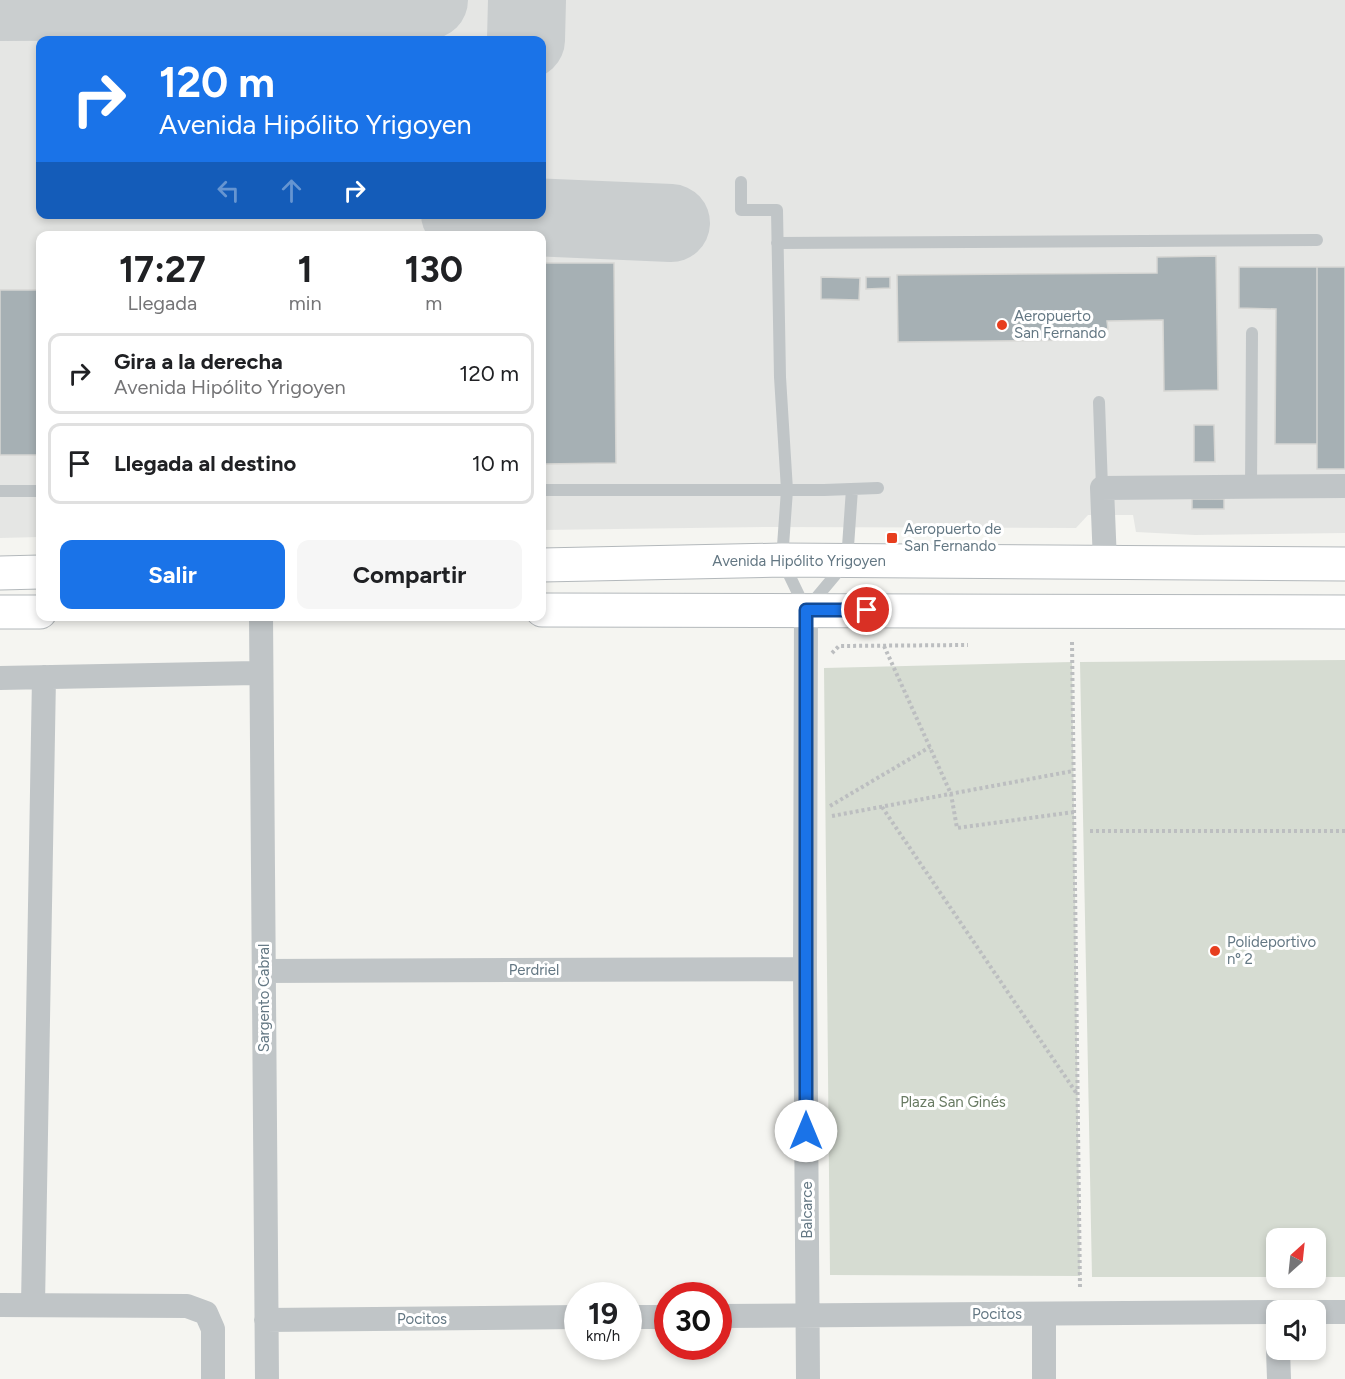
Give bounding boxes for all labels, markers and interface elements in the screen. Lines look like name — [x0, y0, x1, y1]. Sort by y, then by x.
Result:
text: 120 m — [159, 57, 275, 108]
icon: right — [60, 60, 138, 138]
text: Avenida Hipólito Yrigoyen — [159, 108, 472, 141]
icon: left — [212, 174, 245, 207]
icon: ahead — [275, 174, 308, 207]
icon: right — [338, 174, 371, 207]
text: 17:27 — [119, 248, 206, 291]
text: 1 — [298, 248, 313, 291]
text: 130 — [405, 248, 463, 291]
text: Llegada — [128, 291, 197, 315]
text: min — [289, 291, 322, 315]
text: m — [425, 291, 442, 315]
place label: Aeropuerto San Fernando — [1014, 307, 1106, 342]
marker: Aeropuerto San Fernando — [995, 318, 1009, 332]
text: Gira a la derecha — [114, 348, 283, 375]
icon: right — [63, 357, 96, 390]
text: 120 m — [459, 360, 519, 387]
text: Avenida Hipólito Yrigoyen — [114, 375, 346, 399]
icon: arrive — [63, 447, 96, 480]
text: Llegada al destino — [114, 450, 296, 477]
text: 10 m — [472, 450, 519, 477]
place label: Aeropuerto de San Fernando — [904, 520, 1002, 555]
marker: Aeropuerto de San Fernando — [885, 531, 899, 545]
button: Salir — [60, 540, 285, 609]
button: Compartir — [297, 540, 522, 609]
street label: Avenida Hipólito Yrigoyen — [712, 552, 886, 570]
pin — [841, 584, 892, 635]
icon: arrive — [850, 593, 883, 626]
place label: Polideportivo nº 2 — [1227, 933, 1316, 968]
street label: Sargento Cabral — [255, 944, 273, 1052]
marker: Polideportivo nº 2 — [1208, 944, 1222, 958]
street label: Perdriel — [509, 961, 559, 979]
park label: Plaza San Ginés — [900, 1093, 1006, 1111]
position arrow — [774, 1099, 838, 1163]
street label: Balcarce — [798, 1181, 816, 1239]
north arrow — [1266, 1228, 1326, 1288]
map controls — [1266, 1228, 1326, 1360]
speed limit sign: 30 — [654, 1282, 732, 1360]
text: 19 — [588, 1295, 618, 1332]
button: sound — [1266, 1300, 1326, 1360]
street label: Pocitos — [972, 1305, 1022, 1323]
street label: Pocitos — [397, 1310, 447, 1328]
text: km/h — [586, 1327, 620, 1345]

